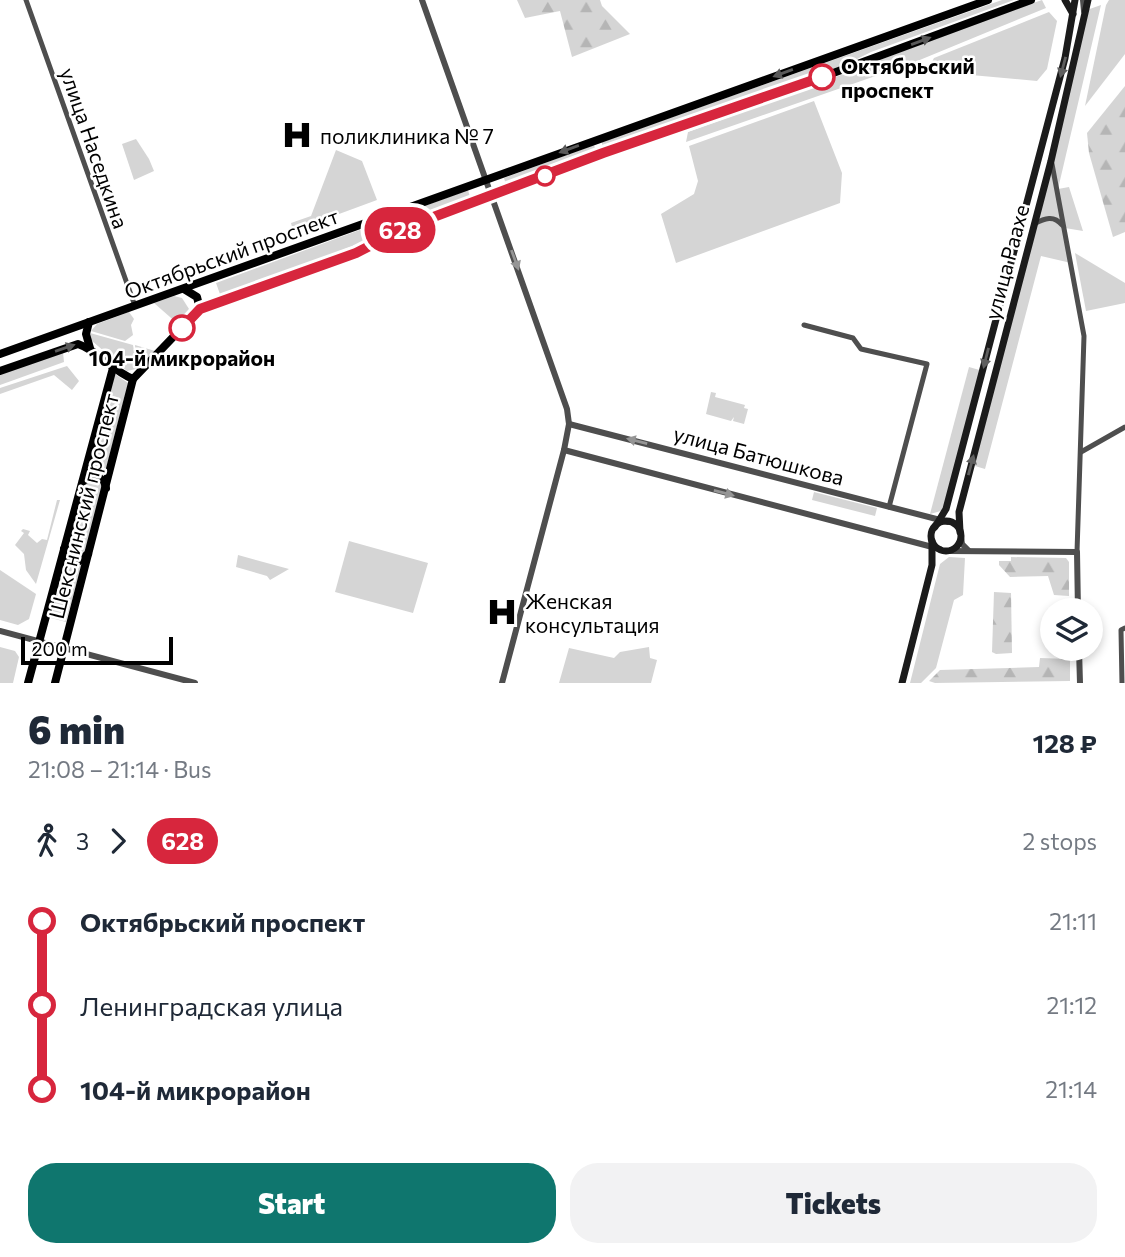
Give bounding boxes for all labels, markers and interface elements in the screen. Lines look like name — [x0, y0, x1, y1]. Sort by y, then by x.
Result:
one-way arrow — [911, 35, 932, 46]
place label: Октябрьский проспект — [841, 53, 975, 102]
one-way arrow — [1057, 56, 1068, 78]
marker: Октябрьский проспект — [809, 64, 835, 90]
street label: улица Наседкина — [56, 65, 134, 231]
one-way arrow — [773, 68, 794, 79]
hospital icon: поликлиника № 7 — [280, 118, 314, 152]
place label: поликлиника № 7 — [320, 123, 494, 148]
one-way arrow — [558, 144, 579, 155]
unlabelled marker — [535, 166, 555, 186]
street label: улица Раахе — [979, 202, 1033, 322]
street label: Октябрьский проспект — [120, 203, 342, 303]
line badge: 628 — [360, 207, 440, 253]
text: 628 — [378, 215, 422, 244]
one-way arrow — [510, 249, 521, 270]
marker: 104-й микрорайон — [169, 315, 195, 341]
one-way arrow — [54, 342, 75, 353]
place label: 104-й микрорайон — [89, 345, 275, 370]
one-way arrow — [980, 347, 991, 369]
street label: Шекснинский проспект — [43, 391, 123, 621]
street label: улица Батюшкова — [671, 420, 847, 490]
one-way arrow — [626, 435, 648, 446]
one-way arrow — [966, 454, 977, 476]
one-way arrow — [713, 488, 735, 499]
place label: Женская консультация — [525, 588, 660, 637]
hospital icon: Женская консультация — [485, 595, 519, 629]
map controls — [1040, 598, 1103, 661]
button: layers — [1040, 598, 1103, 661]
scale bar — [21, 634, 173, 666]
text: 200 m — [32, 637, 88, 660]
text: 6 min — [28, 705, 125, 752]
text: 128 ₽ — [1032, 727, 1097, 758]
text: 21:08 – 21:14 · Bus — [28, 755, 211, 783]
icon: walk — [28, 822, 66, 860]
icon: forward — [99, 822, 137, 860]
text: 628 — [161, 826, 204, 855]
text: 3 — [76, 827, 89, 855]
text: 2 stops — [1023, 827, 1097, 855]
text: Октябрьский проспект — [80, 906, 365, 937]
text: 21:11 — [1049, 907, 1097, 935]
text: Ленинградская улица — [80, 990, 343, 1021]
text: 21:12 — [1046, 991, 1097, 1019]
text: 104-й микрорайон — [80, 1074, 311, 1105]
text: 21:14 — [1045, 1075, 1097, 1103]
button: Start — [28, 1163, 556, 1243]
button: Tickets — [570, 1163, 1097, 1243]

